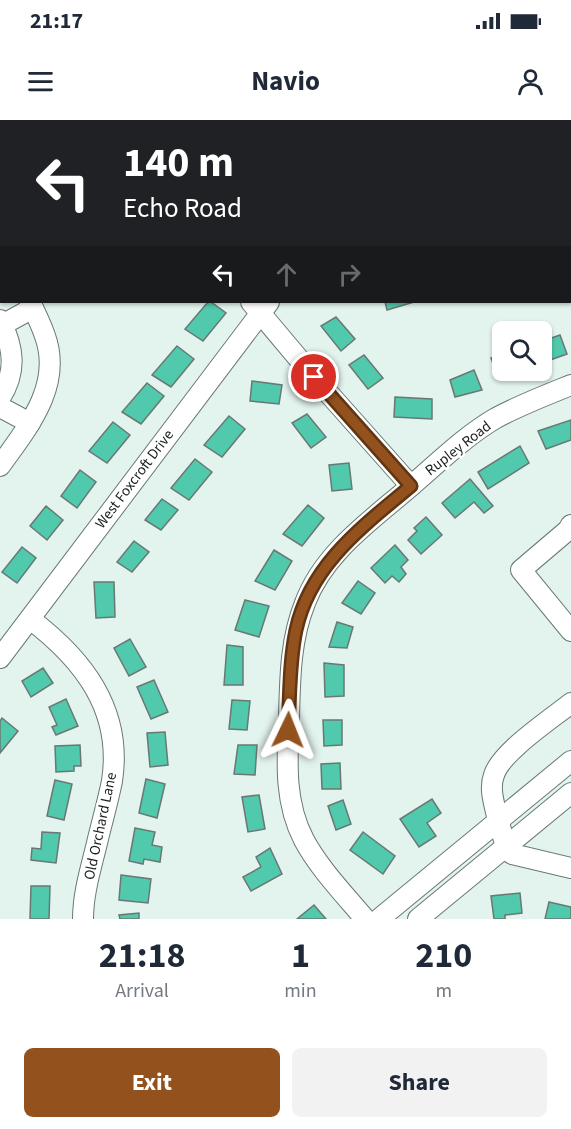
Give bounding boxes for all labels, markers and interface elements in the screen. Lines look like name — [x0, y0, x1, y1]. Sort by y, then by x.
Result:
text: 21:17 — [30, 5, 83, 37]
text: Navio — [251, 62, 320, 101]
icon: menu — [24, 65, 57, 98]
icon: person — [514, 65, 547, 98]
text: 140 m — [123, 133, 234, 193]
icon: left — [24, 144, 102, 222]
text: Echo Road — [123, 189, 242, 228]
icon: left — [207, 258, 240, 291]
icon: ahead — [270, 258, 303, 291]
icon: right — [333, 258, 366, 291]
map controls — [492, 321, 552, 381]
button: search — [492, 321, 552, 381]
pin — [288, 351, 339, 402]
icon: arrive — [297, 360, 330, 393]
street label: Rupley Road — [421, 416, 496, 481]
street label: West Foxcroft Drive — [90, 425, 179, 533]
position arrow — [256, 698, 320, 762]
street label: Old Orchard Lane — [79, 770, 122, 882]
text: 21:18 — [99, 930, 186, 981]
text: 1 — [291, 930, 310, 981]
text: 210 — [415, 930, 472, 981]
text: Arrival — [115, 977, 169, 1005]
text: min — [284, 977, 317, 1005]
text: m — [435, 977, 452, 1005]
button: Exit — [24, 1048, 280, 1117]
button: Share — [292, 1048, 547, 1117]

